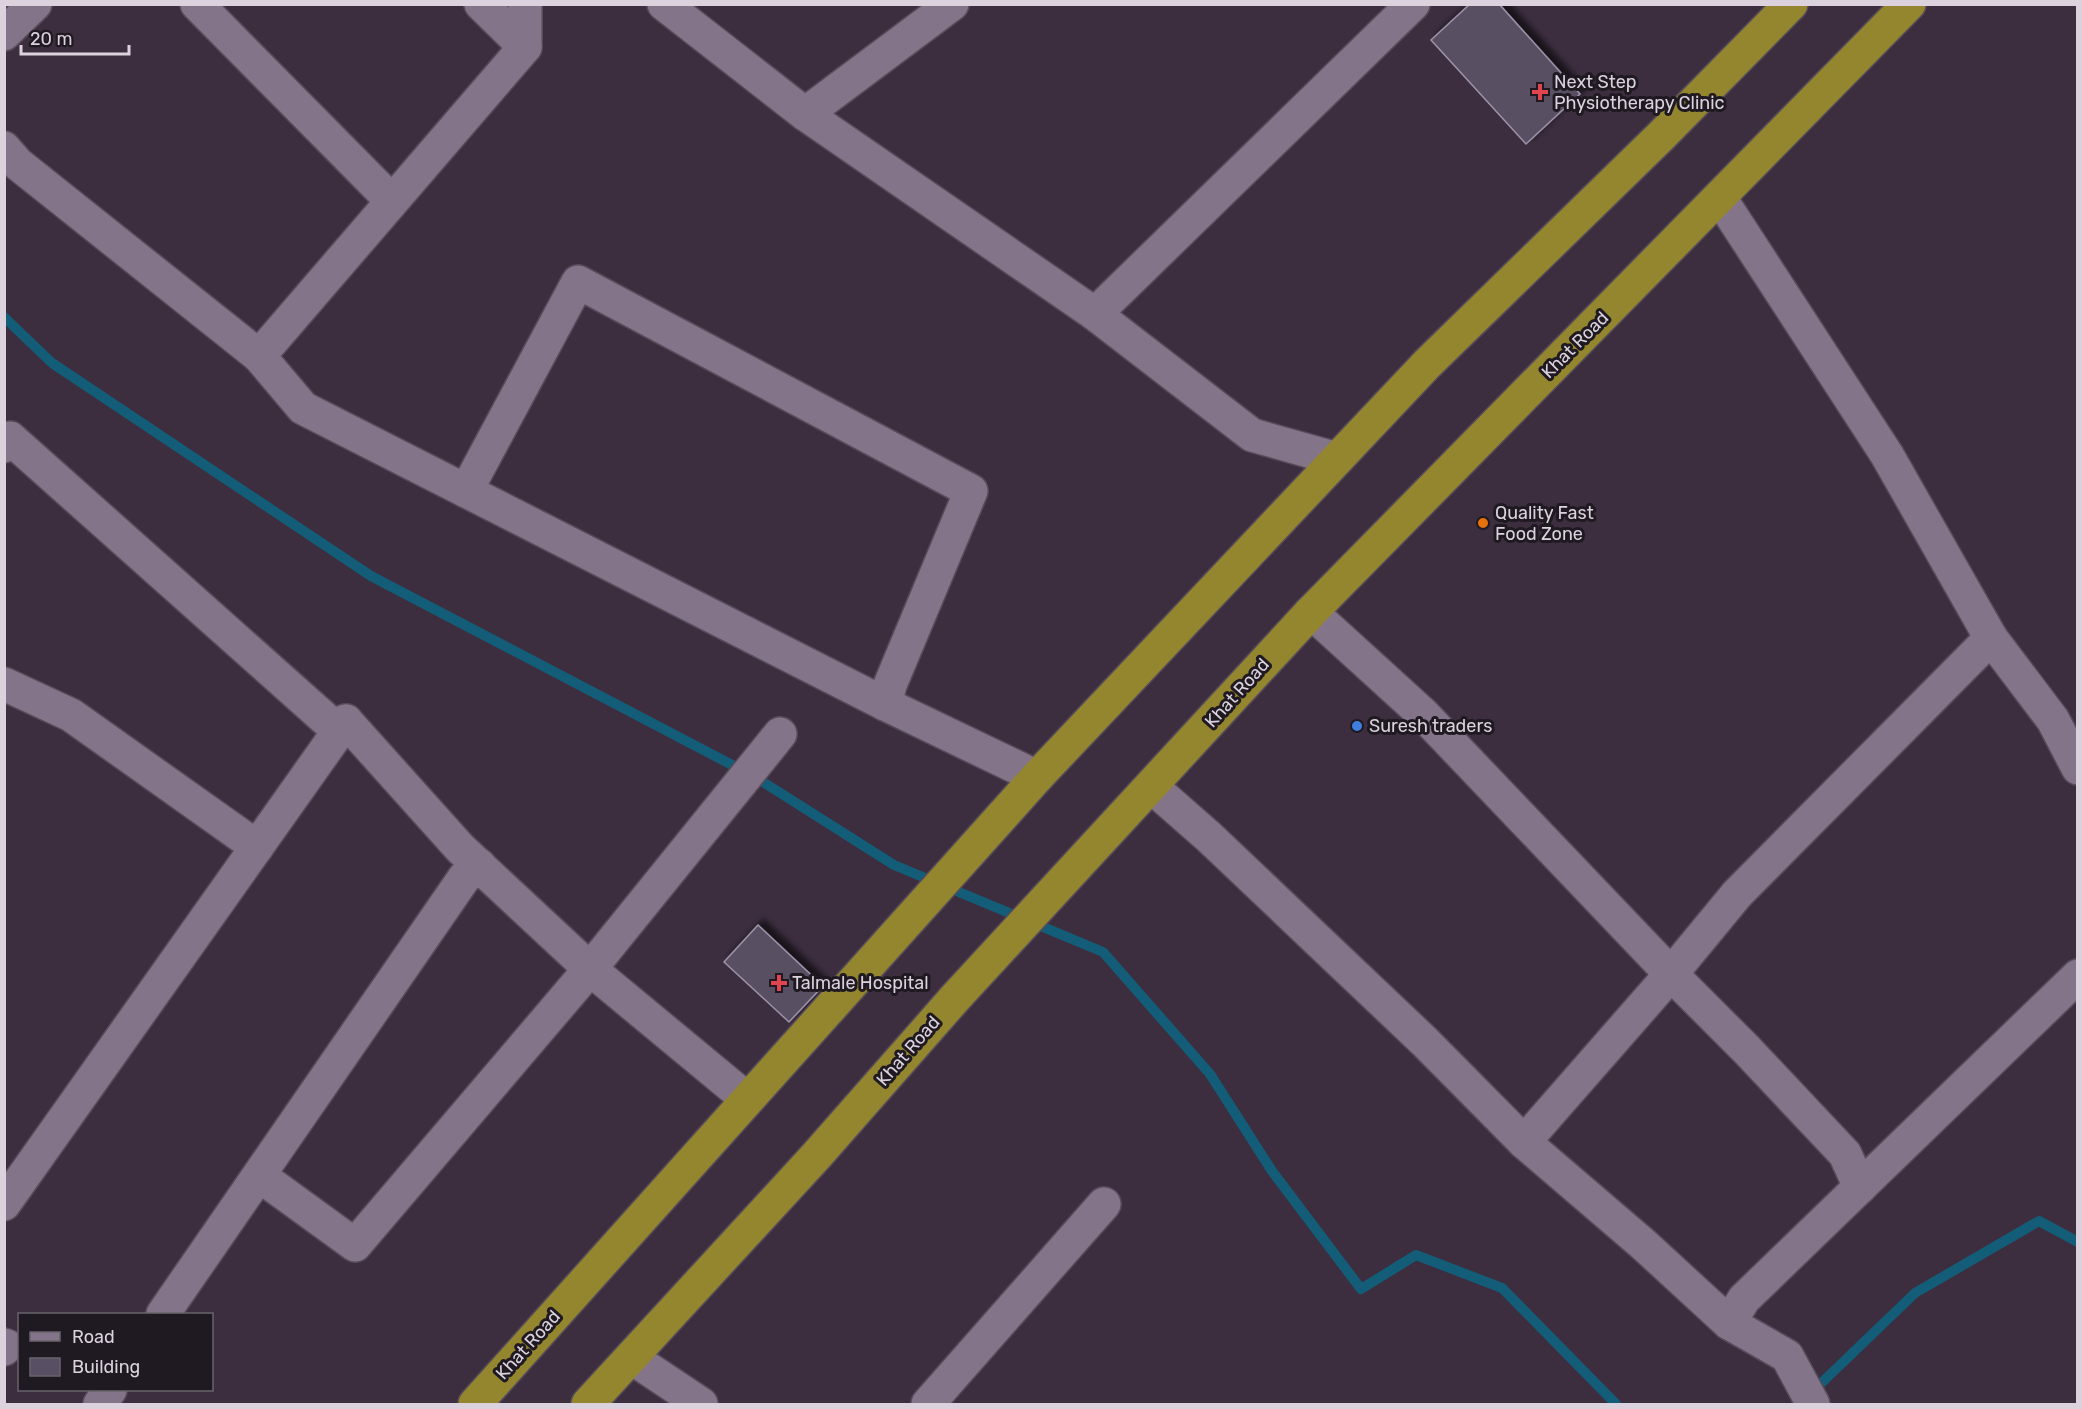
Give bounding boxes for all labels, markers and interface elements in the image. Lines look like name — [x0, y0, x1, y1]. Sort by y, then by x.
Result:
scale bar — [21, 18, 129, 56]
text: 20 m — [30, 28, 72, 50]
place label: Next Step Physiotherapy Clinic — [1554, 71, 1725, 114]
marker: Next Step Physiotherapy Clinic — [1531, 83, 1549, 101]
street label: Khat Road — [1537, 307, 1613, 383]
place label: Quality Fast Food Zone — [1495, 502, 1594, 545]
marker: Quality Fast Food Zone — [1476, 516, 1490, 530]
street label: Khat Road — [1200, 654, 1274, 732]
place label: Suresh traders — [1369, 715, 1492, 737]
marker: Suresh traders — [1350, 719, 1364, 733]
place label: Talmale Hospital — [792, 972, 929, 994]
marker: Talmale Hospital — [770, 974, 788, 992]
street label: Khat Road — [872, 1011, 944, 1091]
street label: Khat Road — [491, 1306, 565, 1384]
legend — [18, 1313, 213, 1391]
text: Road — [72, 1326, 115, 1348]
text: Building — [72, 1356, 140, 1378]

